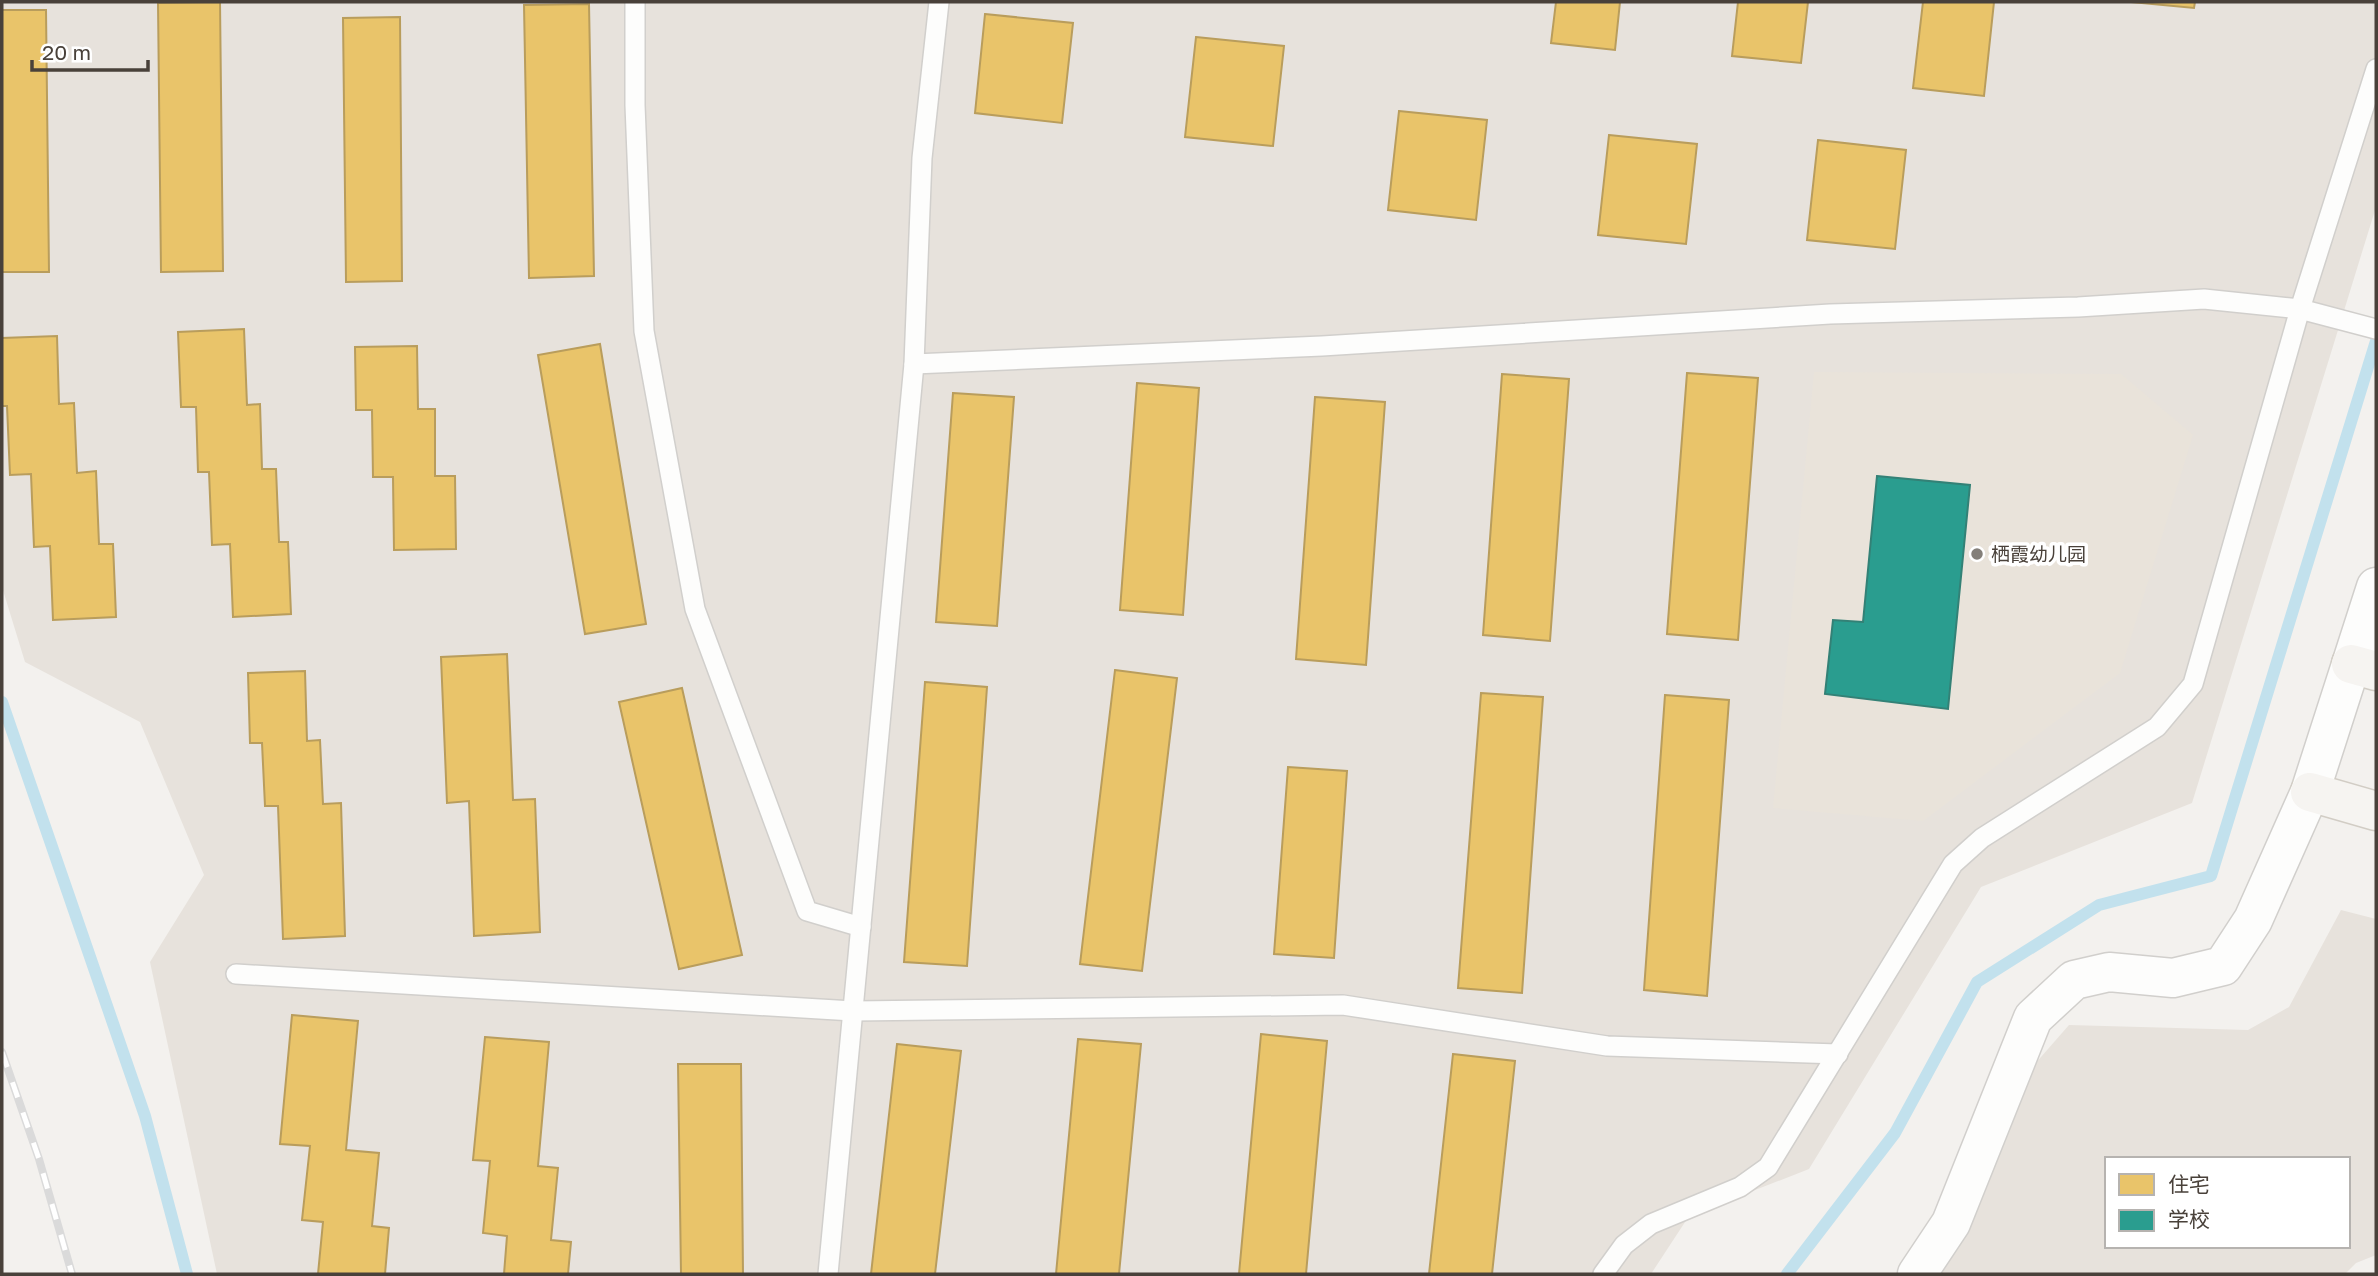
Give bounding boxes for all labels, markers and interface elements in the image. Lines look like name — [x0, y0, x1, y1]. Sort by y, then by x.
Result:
scale bar — [32, 28, 147, 72]
text: 20 m — [42, 39, 91, 65]
place label: 栖霞幼儿园 — [1991, 542, 2086, 565]
marker: 栖霞幼儿园 — [1969, 546, 1985, 562]
legend — [2105, 1157, 2350, 1248]
text: 住宅 — [2168, 1171, 2210, 1197]
text: 学校 — [2168, 1206, 2210, 1232]

